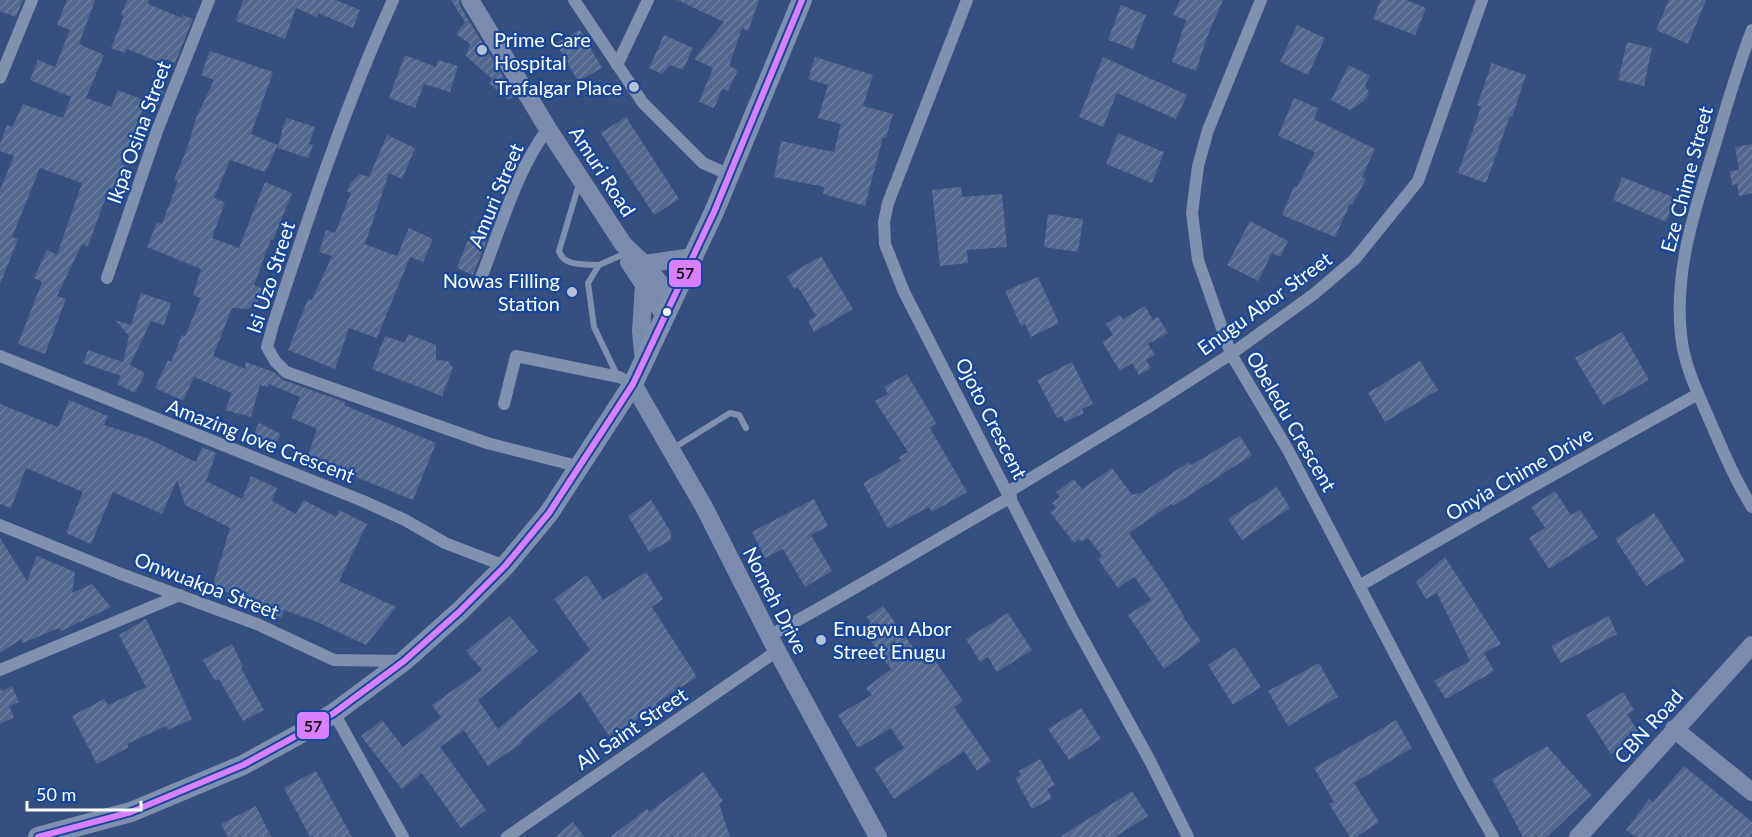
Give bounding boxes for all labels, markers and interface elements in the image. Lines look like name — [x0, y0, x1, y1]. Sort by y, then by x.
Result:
place label: Prime Care Hospital — [494, 27, 591, 74]
marker: Prime Care Hospital — [475, 43, 489, 57]
street label: Ikpa Osina Street — [101, 57, 175, 207]
place label: Trafalgar Place — [495, 75, 622, 99]
marker: Trafalgar Place — [627, 80, 641, 94]
street label: Eze Chime Street — [1655, 103, 1717, 255]
street label: Amuri Road — [565, 121, 641, 221]
street label: Amuri Street — [462, 139, 528, 251]
street label: Isi Uzo Street — [241, 218, 299, 336]
street label: Enugu Abor Street — [1192, 246, 1336, 360]
line badge: 57 — [668, 259, 702, 288]
text: 57 — [676, 263, 694, 282]
place label: Nowas Filling Station — [443, 268, 560, 315]
marker: Nowas Filling Station — [565, 285, 579, 299]
unlabelled marker — [661, 306, 673, 318]
street label: Obeledu Crescent — [1242, 347, 1342, 495]
street label: Ojoto Crescent — [951, 353, 1033, 483]
street label: Amazing love Crescent — [164, 393, 358, 487]
street label: Onyia Chime Drive — [1441, 421, 1597, 525]
street label: Nomeh Drive — [739, 542, 813, 658]
street label: Onwuakpa Street — [131, 546, 283, 624]
place label: Enugwu Abor Street Enugu — [833, 616, 952, 663]
marker: Enugwu Abor Street Enugu — [814, 633, 828, 647]
street label: All Saint Street — [571, 682, 691, 774]
street label: CBN Road — [1609, 684, 1687, 768]
line badge: 57 — [296, 711, 330, 740]
text: 57 — [304, 716, 322, 735]
scale bar — [27, 774, 141, 812]
text: 50 m — [36, 783, 76, 805]

